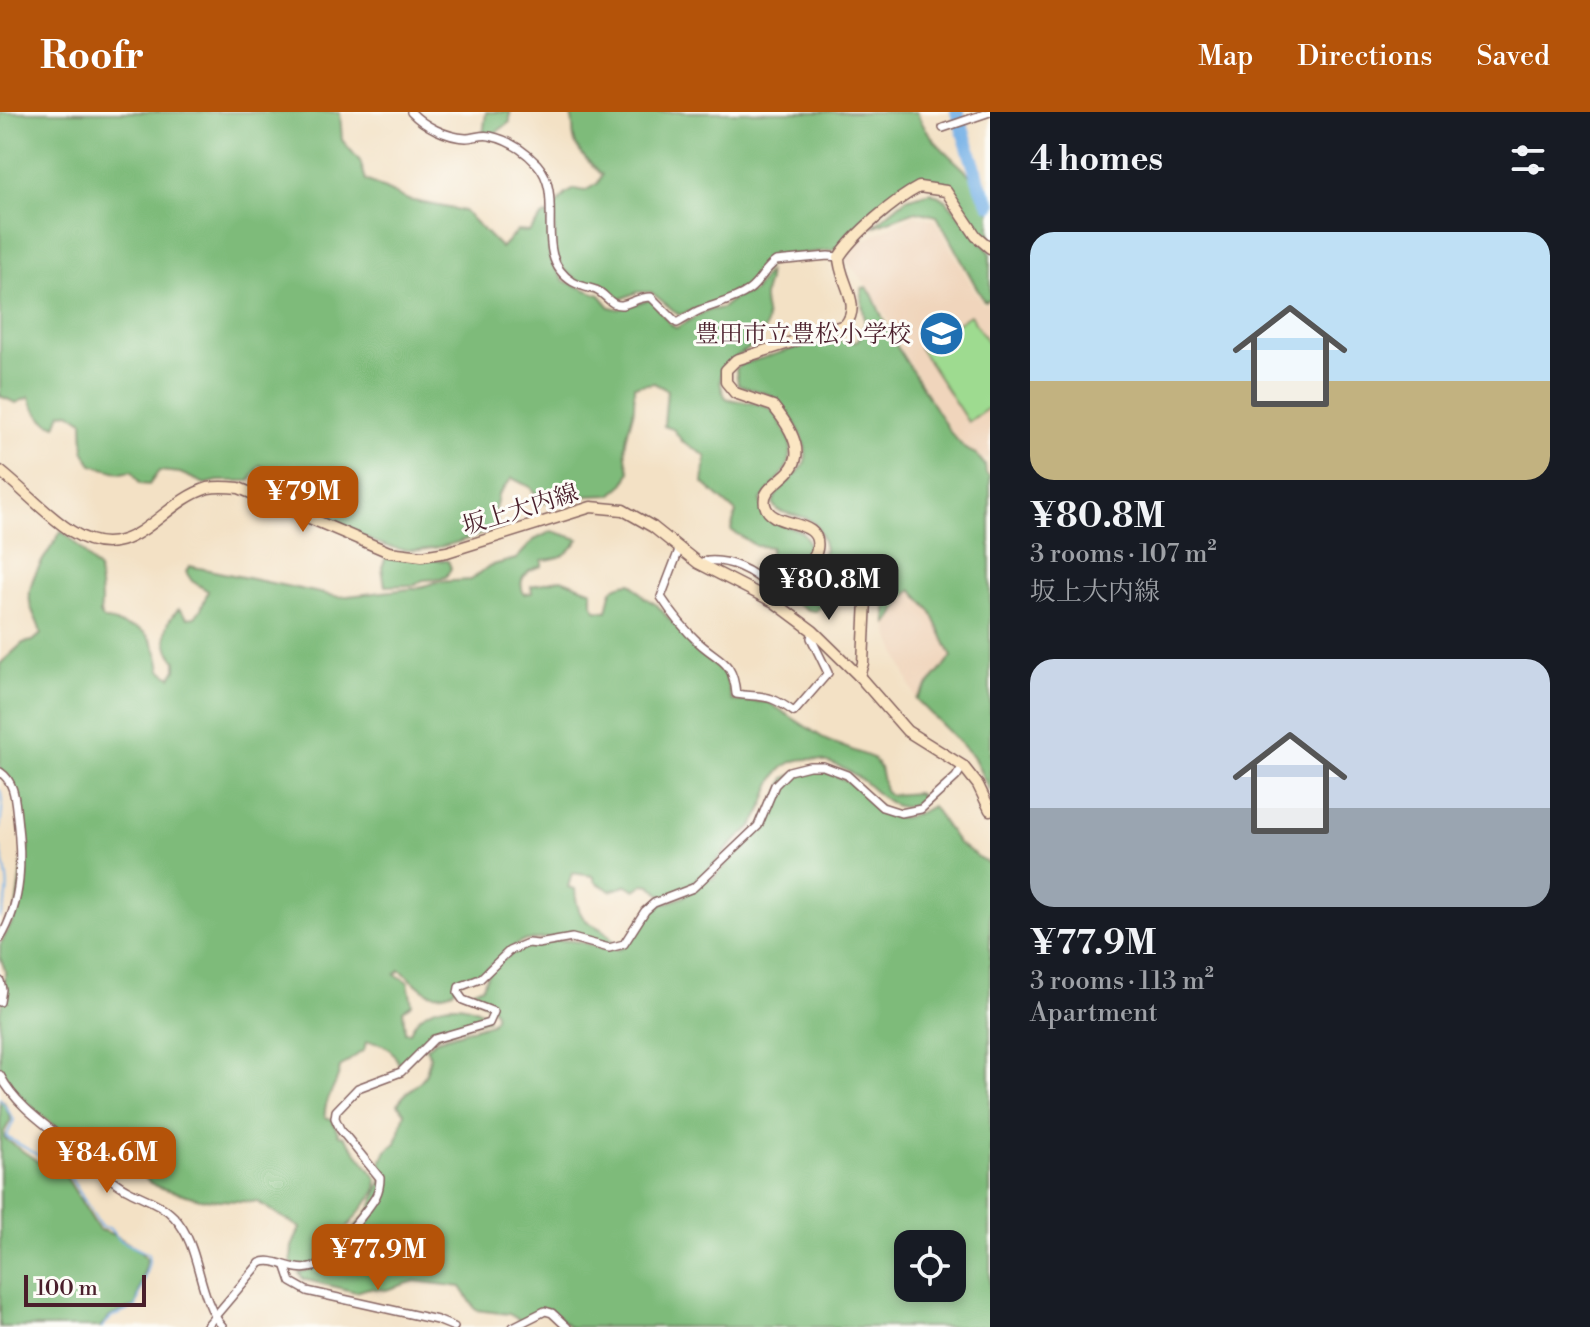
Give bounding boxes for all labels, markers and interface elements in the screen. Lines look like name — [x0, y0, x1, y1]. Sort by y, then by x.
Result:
text: Roofr — [40, 33, 144, 80]
text: Map — [1198, 39, 1253, 74]
text: Directions — [1297, 39, 1432, 74]
text: Saved — [1476, 39, 1550, 74]
icon: filters — [1506, 138, 1550, 182]
text: 4 homes — [1030, 139, 1163, 181]
icon: home — [1218, 284, 1362, 428]
school or university icon: 豊田市立豊松小学校 — [918, 310, 966, 358]
place label: 豊田市立豊松小学校 — [695, 320, 911, 350]
pin: ¥79M — [256, 466, 350, 534]
text: ¥79M — [265, 476, 341, 508]
street label: 坂上大内線 — [459, 478, 582, 542]
text: ¥80.8M — [1030, 496, 1165, 538]
text: 3 rooms · 107 m² — [1030, 538, 1217, 570]
pin: ¥80.8M — [764, 554, 894, 622]
text: ¥80.8M — [777, 564, 881, 596]
text: 坂上大内線 — [1030, 576, 1160, 608]
icon: home — [1218, 711, 1362, 855]
text: ¥77.9M — [1030, 923, 1156, 965]
text: 3 rooms · 113 m² — [1030, 965, 1214, 997]
text: Apartment — [1030, 997, 1158, 1029]
pin: ¥84.6M — [42, 1127, 172, 1195]
text: ¥84.6M — [56, 1137, 158, 1169]
pin: ¥77.9M — [313, 1224, 443, 1292]
map controls — [894, 1230, 966, 1302]
button: locate — [894, 1230, 966, 1302]
text: ¥77.9M — [330, 1234, 426, 1266]
scale bar — [24, 1271, 146, 1307]
text: 100 m — [36, 1275, 98, 1302]

